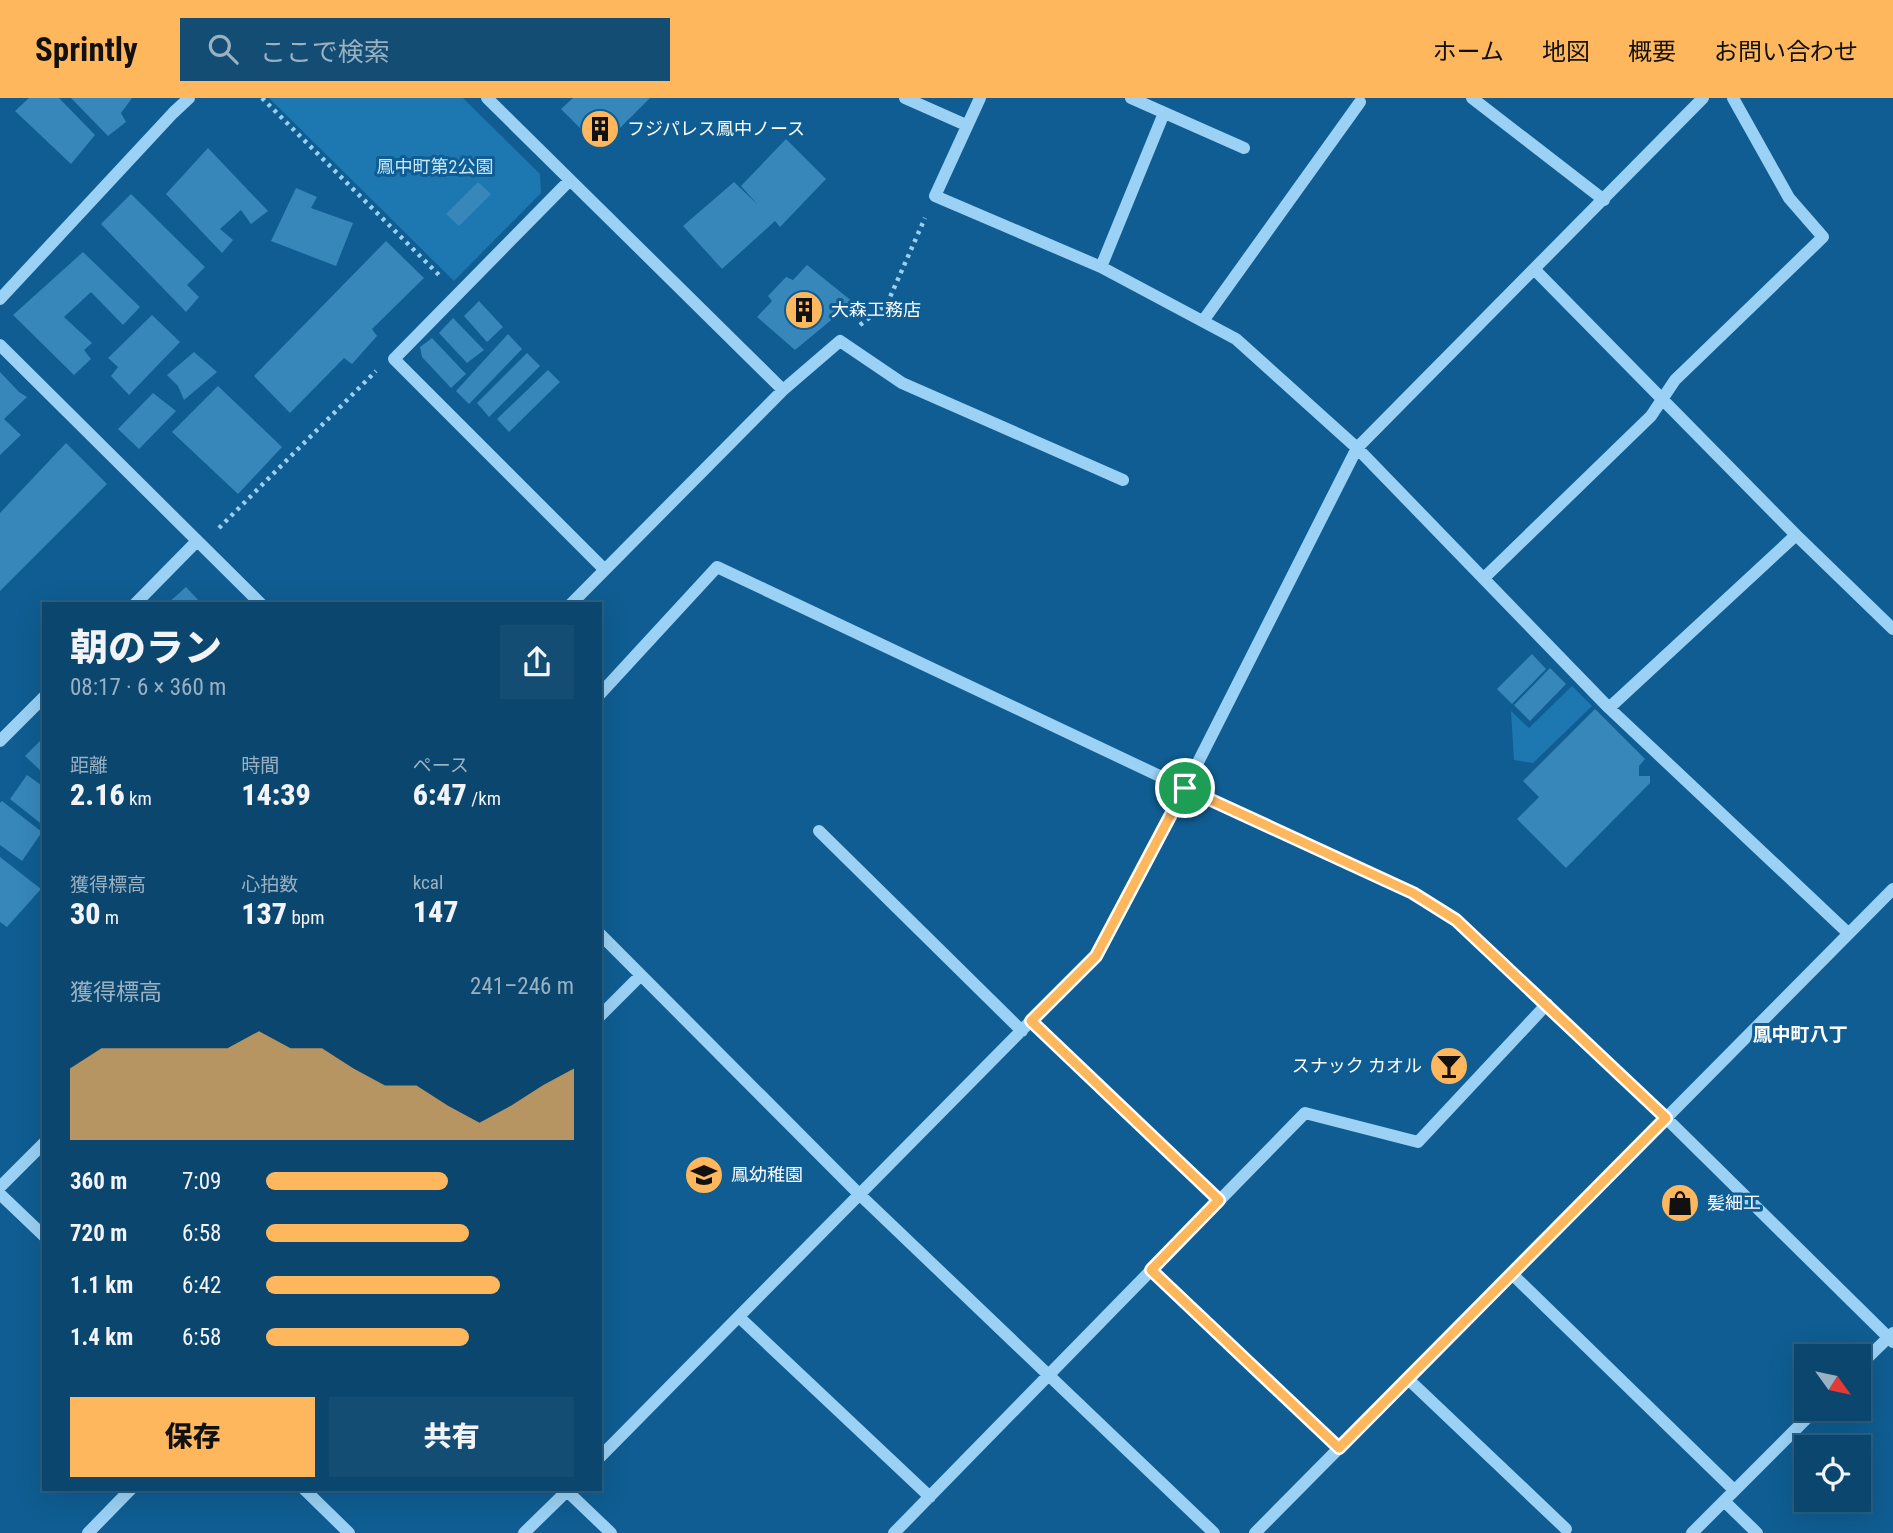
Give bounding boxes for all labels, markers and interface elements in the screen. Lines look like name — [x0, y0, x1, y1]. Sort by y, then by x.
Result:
search box — [180, 18, 670, 81]
text: Sprintly — [35, 30, 138, 69]
icon: search — [204, 30, 242, 68]
text: ここで検索 — [260, 37, 390, 67]
text: ホーム — [1433, 38, 1504, 66]
text: 地図 — [1542, 38, 1590, 66]
text: 概要 — [1628, 38, 1676, 66]
text: お問い合わせ — [1714, 38, 1858, 66]
building icon: フジパレス鳳中ノース — [579, 108, 621, 150]
place label: フジパレス鳳中ノース — [627, 118, 805, 139]
park label: 鳳中町第2公園 — [377, 156, 493, 177]
building icon: 大森工務店 — [783, 289, 825, 331]
place label: 大森工務店 — [831, 299, 921, 320]
button: share — [500, 625, 574, 699]
text: 朝のラン — [70, 626, 222, 670]
text: 08:17 · 6 × 360 m — [70, 674, 226, 701]
text: 距離 — [70, 754, 108, 777]
text: 時間 — [241, 754, 279, 777]
text: ペース — [413, 754, 469, 777]
pin — [1155, 758, 1215, 818]
icon: arrive — [1166, 769, 1204, 807]
text: 2.16 — [70, 777, 125, 812]
text: 14:39 — [241, 777, 311, 812]
text: 6:47 — [413, 777, 467, 812]
text: km — [125, 787, 152, 810]
text: /km — [467, 787, 501, 810]
text: kcal — [413, 871, 443, 894]
text: 獲得標高 — [70, 873, 146, 896]
text: 心拍数 — [241, 873, 298, 896]
text: 147 — [413, 894, 458, 929]
text: 30 — [70, 896, 101, 931]
text: 137 — [241, 896, 287, 931]
text: m — [101, 906, 119, 929]
text: bpm — [287, 906, 324, 929]
text: 241–246 m — [470, 973, 574, 1000]
text: 獲得標高 — [70, 979, 162, 1006]
district label: 鳳中町八丁 — [1752, 1023, 1848, 1046]
bar icon: スナック カオル — [1428, 1045, 1470, 1087]
place label: スナック カオル — [1292, 1055, 1422, 1076]
school or university icon: 鳳幼稚園 — [683, 1154, 725, 1196]
place label: 鳳幼稚園 — [731, 1164, 803, 1185]
text: 360 m — [70, 1168, 127, 1195]
text: 7:09 — [182, 1168, 221, 1195]
shop icon: 髪細工 — [1659, 1182, 1701, 1224]
place label: 髪細工 — [1707, 1192, 1761, 1213]
text: 720 m — [70, 1220, 127, 1247]
text: 6:58 — [182, 1220, 221, 1247]
text: 1.1 km — [70, 1272, 133, 1299]
text: 6:42 — [182, 1272, 221, 1299]
text: 1.4 km — [70, 1324, 133, 1351]
text: 6:58 — [182, 1324, 221, 1351]
north arrow — [1794, 1344, 1871, 1421]
map controls — [1794, 1344, 1871, 1512]
button: 保存 — [70, 1397, 315, 1477]
button: 共有 — [329, 1397, 574, 1477]
button: locate — [1794, 1435, 1871, 1512]

